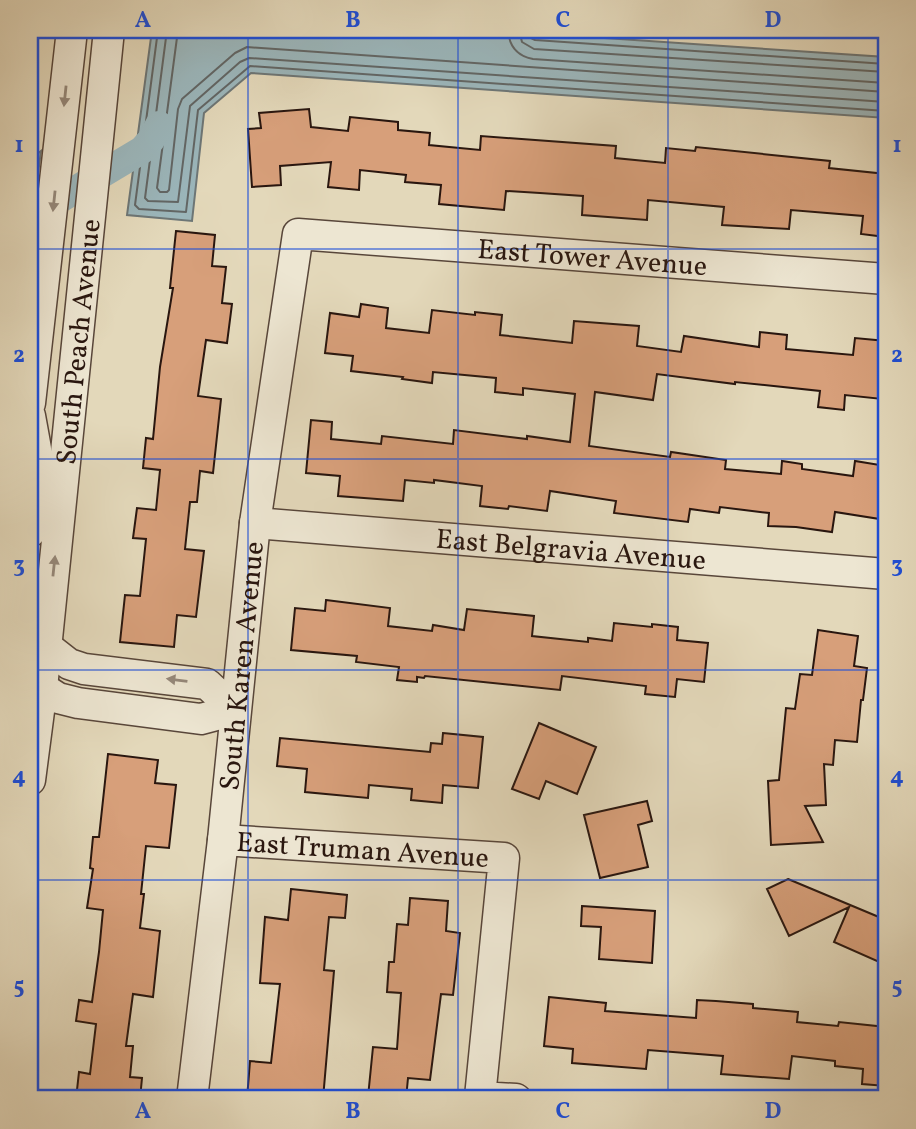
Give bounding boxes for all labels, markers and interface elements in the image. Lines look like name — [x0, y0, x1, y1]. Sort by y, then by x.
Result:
text: A — [135, 5, 151, 37]
text: B — [345, 5, 361, 37]
text: C — [556, 5, 570, 37]
text: D — [765, 5, 782, 37]
one-way arrow — [59, 85, 70, 107]
text: 1 — [14, 130, 24, 162]
text: 1 — [892, 130, 902, 162]
one-way arrow — [48, 190, 59, 212]
street label: South Peach Avenue — [48, 217, 112, 467]
street label: East Tower Avenue — [476, 231, 708, 287]
text: 2 — [13, 340, 25, 372]
text: 2 — [891, 340, 903, 372]
street label: East Belgravia Avenue — [434, 521, 707, 581]
street label: South Karen Avenue — [211, 540, 275, 792]
text: 3 — [13, 550, 25, 582]
text: 3 — [891, 550, 903, 582]
one-way arrow — [49, 555, 60, 577]
one-way arrow — [166, 675, 188, 686]
text: 4 — [12, 761, 26, 793]
text: 4 — [890, 761, 904, 793]
street label: East Truman Avenue — [235, 824, 490, 879]
text: 5 — [13, 971, 25, 1003]
text: 5 — [891, 971, 903, 1003]
text: A — [135, 1096, 151, 1128]
text: B — [345, 1096, 361, 1128]
text: C — [556, 1096, 570, 1128]
text: D — [765, 1096, 782, 1128]

